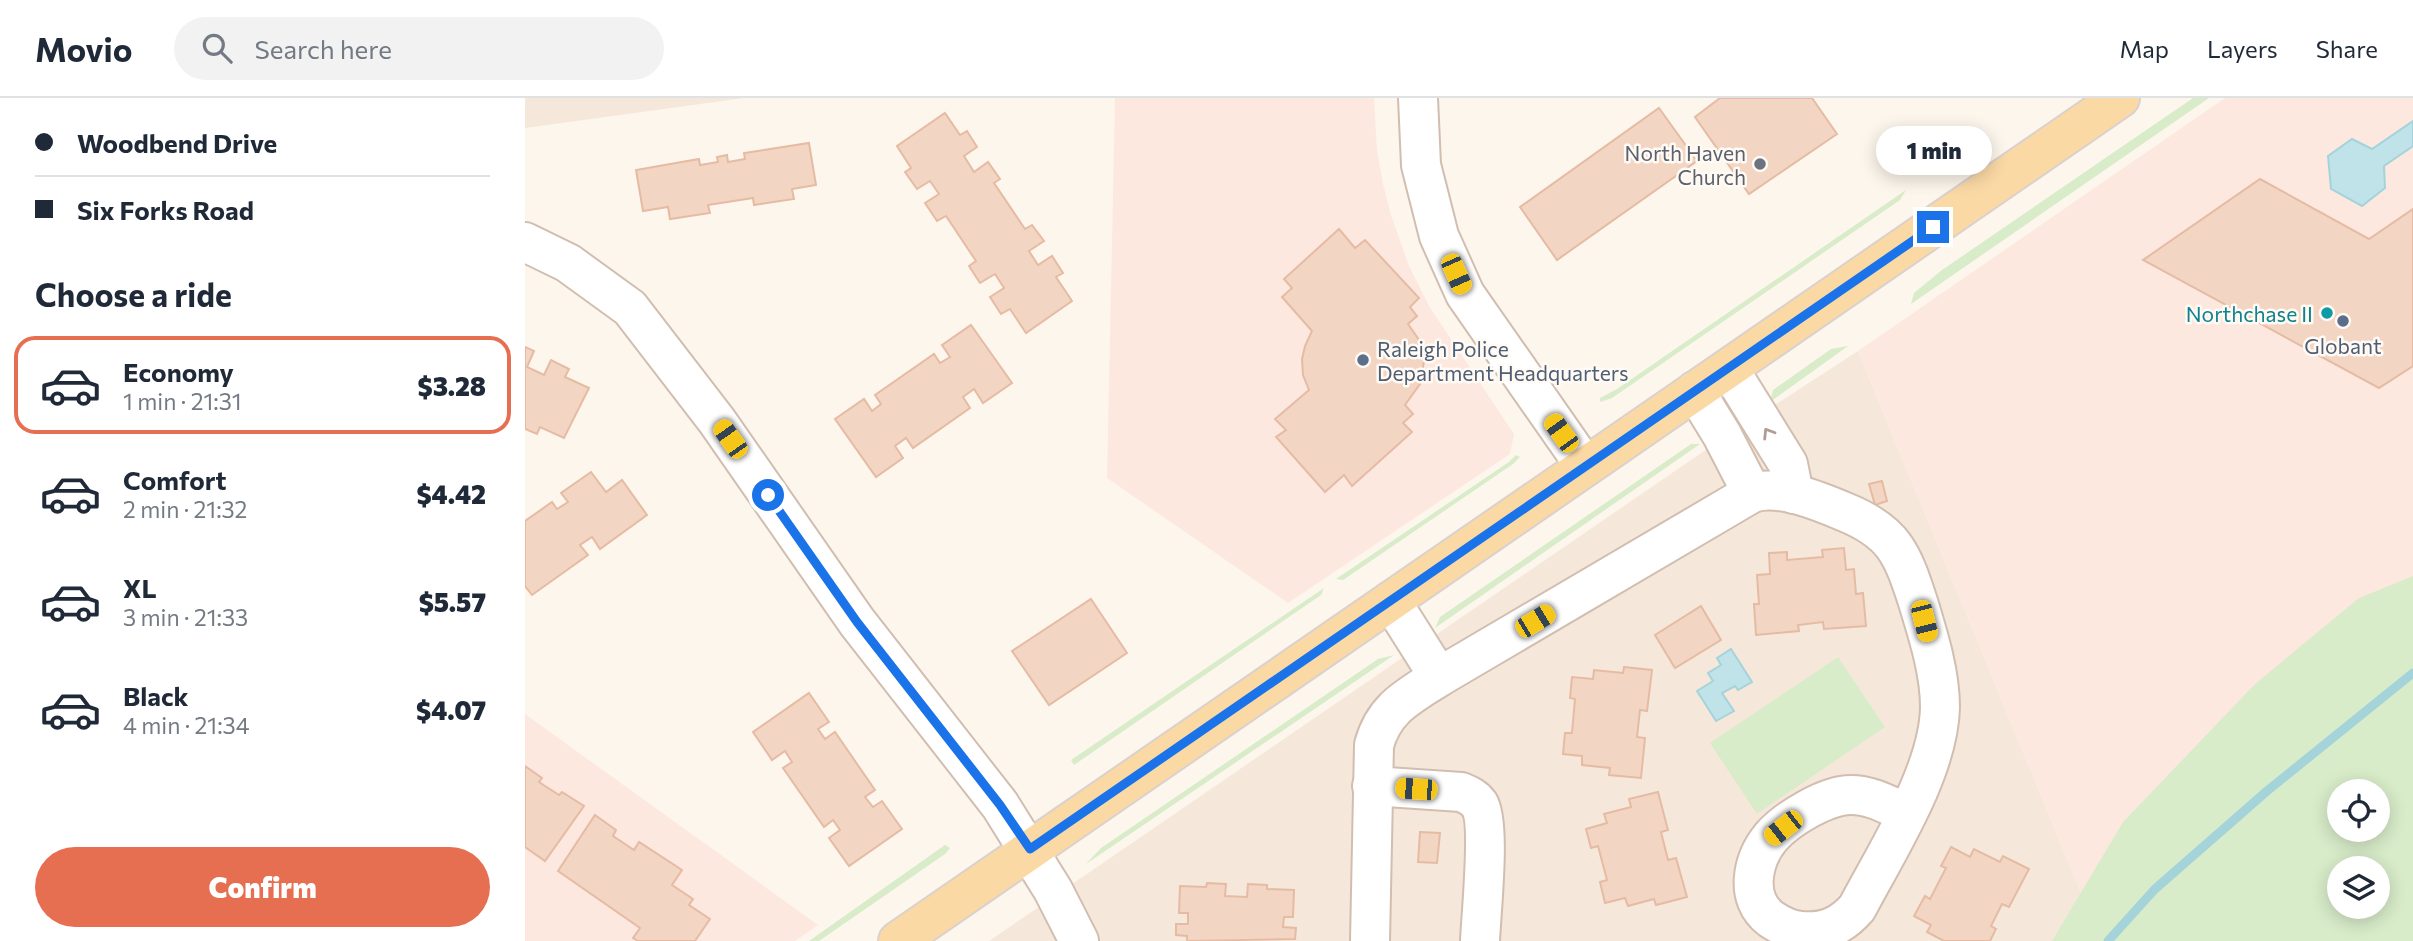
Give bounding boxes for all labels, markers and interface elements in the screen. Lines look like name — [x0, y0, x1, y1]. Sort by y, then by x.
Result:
search box — [174, 17, 664, 80]
text: Movio — [35, 28, 132, 69]
icon: search — [198, 29, 236, 67]
text: Search here — [254, 33, 392, 64]
text: Map — [2120, 34, 2169, 63]
text: Layers — [2207, 34, 2278, 63]
text: Share — [2316, 34, 2378, 63]
callout: 1 min — [1875, 125, 1991, 174]
text: Woodbend Drive — [77, 127, 277, 158]
text: 1 min — [1906, 136, 1962, 164]
place label: North Haven Church — [1625, 140, 1746, 189]
marker: North Haven Church — [1752, 156, 1768, 172]
text: Six Forks Road — [77, 194, 254, 225]
route end — [1917, 211, 1949, 243]
car — [1438, 251, 1475, 297]
text: Choose a ride — [35, 274, 232, 314]
place label: Northchase II — [2186, 301, 2313, 326]
marker: Northchase II — [2319, 305, 2335, 321]
marker: Globant — [2335, 313, 2351, 329]
place label: Globant — [2304, 333, 2382, 358]
place label: Raleigh Police Department Headquarters — [1377, 336, 1628, 385]
marker: Raleigh Police Department Headquarters — [1355, 352, 1371, 368]
icon: car — [39, 354, 102, 417]
text: Economy — [123, 356, 234, 387]
text: $3.28 — [418, 370, 486, 401]
text: 1 min · 21:31 — [123, 387, 242, 415]
car — [1541, 410, 1582, 456]
car — [710, 416, 751, 462]
one-way arrow — [1764, 427, 1777, 440]
icon: car — [39, 462, 102, 525]
text: Comfort — [123, 464, 226, 495]
text: $4.42 — [417, 478, 486, 509]
route start — [752, 479, 784, 511]
text: 2 min · 21:32 — [123, 495, 247, 523]
icon: car — [39, 570, 102, 633]
text: XL — [123, 572, 157, 603]
text: $5.57 — [419, 586, 486, 617]
car — [1909, 598, 1940, 644]
car — [1512, 601, 1559, 641]
text: 3 min · 21:33 — [123, 603, 248, 631]
icon: car — [39, 678, 102, 741]
text: Black — [123, 680, 189, 711]
text: $4.07 — [416, 694, 486, 725]
text: 4 min · 21:34 — [123, 711, 250, 739]
car — [1395, 777, 1438, 801]
map controls — [2327, 779, 2390, 919]
button: locate — [2327, 779, 2390, 842]
car — [1760, 807, 1807, 849]
button: Confirm — [35, 847, 490, 927]
button: layers — [2327, 856, 2390, 919]

